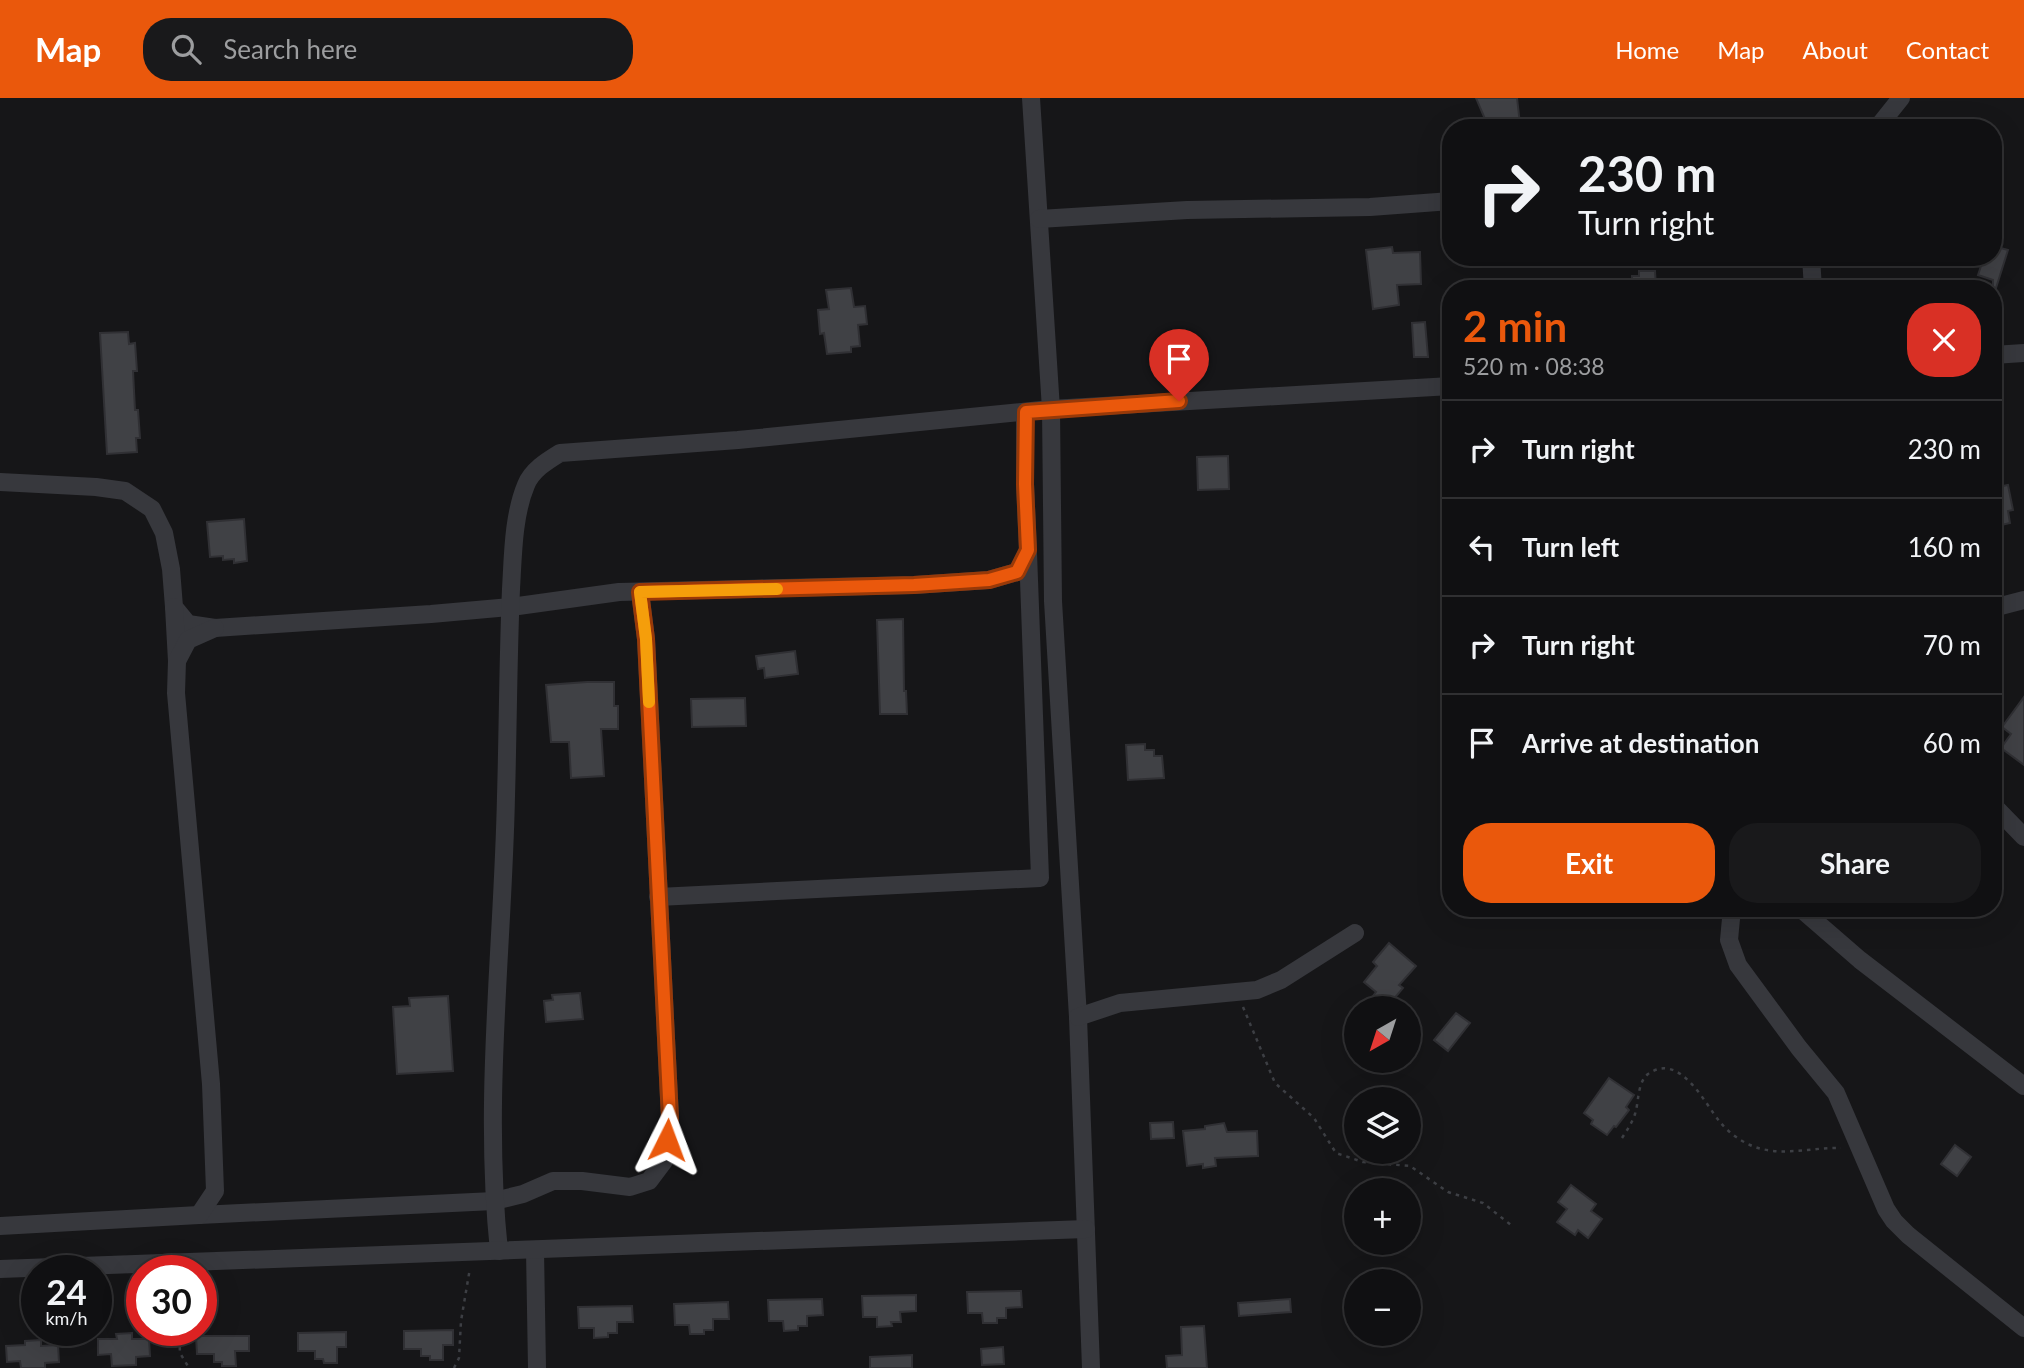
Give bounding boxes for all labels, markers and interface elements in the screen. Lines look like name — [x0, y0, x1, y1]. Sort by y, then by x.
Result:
search box — [143, 18, 633, 81]
text: Map — [35, 29, 101, 69]
icon: search — [167, 30, 205, 68]
text: Search here — [223, 33, 357, 65]
text: Home — [1615, 35, 1679, 64]
text: Map — [1717, 35, 1765, 64]
text: About — [1803, 35, 1868, 64]
text: Contact — [1906, 35, 1989, 64]
text: 230 m — [1578, 144, 1716, 202]
icon: right — [1463, 147, 1554, 238]
text: Turn right — [1578, 203, 1714, 242]
text: 2 min — [1463, 301, 1567, 351]
button: close — [1907, 303, 1981, 377]
pin — [1149, 329, 1209, 401]
icon: arrive — [1160, 340, 1198, 378]
text: 520 m · 08:38 — [1463, 352, 1605, 380]
icon: right — [1463, 430, 1501, 468]
text: Turn right — [1522, 433, 1635, 465]
text: 230 m — [1908, 433, 1981, 465]
icon: left — [1463, 528, 1501, 566]
text: Turn left — [1522, 531, 1619, 563]
text: 160 m — [1908, 531, 1981, 563]
icon: right — [1463, 626, 1501, 664]
text: Turn right — [1522, 629, 1635, 661]
text: 70 m — [1923, 629, 1981, 661]
icon: arrive — [1463, 724, 1501, 762]
text: Arrive at destination — [1522, 727, 1759, 759]
text: 60 m — [1923, 727, 1981, 759]
button: Exit — [1463, 823, 1715, 903]
button: Share — [1729, 823, 1981, 903]
north arrow — [1344, 996, 1421, 1073]
map controls — [1344, 996, 1421, 1346]
button: layers — [1344, 1087, 1421, 1164]
position arrow — [630, 1103, 704, 1177]
button: + — [1344, 1178, 1421, 1255]
speed limit sign: 30 — [126, 1255, 217, 1346]
button: − — [1344, 1269, 1421, 1346]
text: 24 — [46, 1270, 87, 1312]
text: km/h — [45, 1307, 88, 1329]

